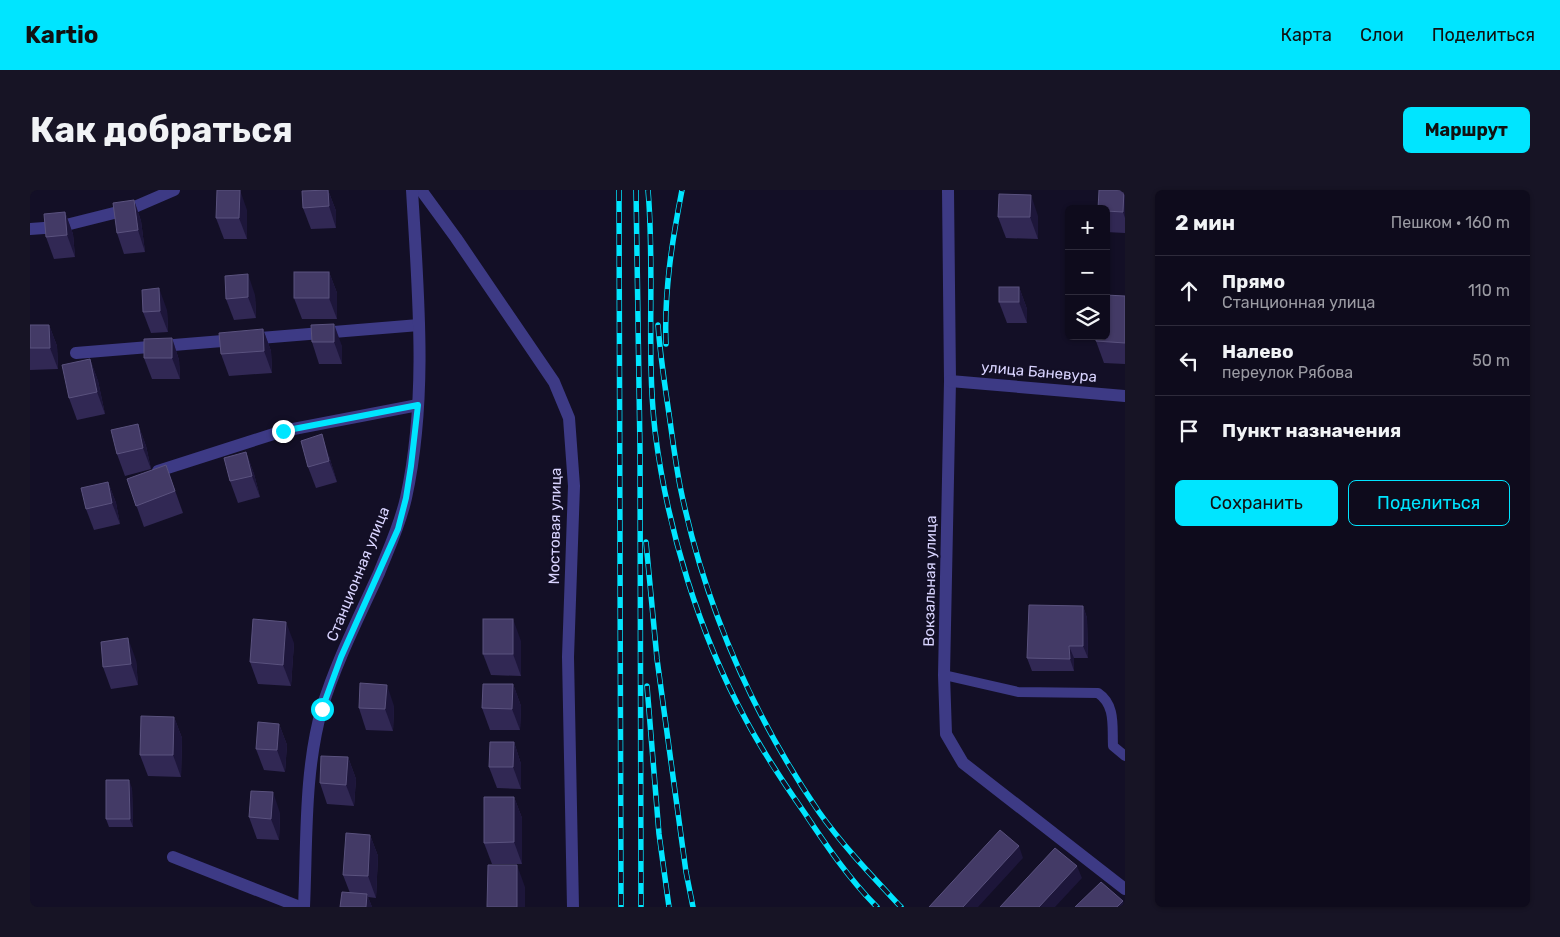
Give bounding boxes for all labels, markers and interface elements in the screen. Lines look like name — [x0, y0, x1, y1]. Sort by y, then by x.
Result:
text: Kartio — [25, 21, 99, 49]
text: Карта — [1281, 24, 1332, 46]
text: Слои — [1360, 24, 1404, 46]
text: Поделиться — [1432, 24, 1535, 46]
button: Маршрут — [1403, 107, 1530, 153]
text: Как добраться — [30, 109, 293, 151]
map controls — [1065, 205, 1110, 340]
button: + — [1065, 205, 1110, 250]
text: 2 мин — [1175, 210, 1235, 235]
text: Пешком · 160 m — [1391, 213, 1510, 232]
button: − — [1065, 250, 1110, 295]
text: Прямо — [1222, 270, 1285, 293]
icon: ahead — [1175, 277, 1203, 305]
text: 110 m — [1468, 281, 1510, 300]
text: Станционная улица — [1222, 293, 1375, 312]
button: layers — [1065, 295, 1110, 340]
text: Налево — [1222, 340, 1294, 363]
icon: left — [1175, 347, 1203, 375]
text: 50 m — [1472, 351, 1510, 370]
street label: улица Баневура — [980, 358, 1098, 386]
text: переулок Рябова — [1222, 363, 1353, 382]
icon: arrive — [1175, 417, 1203, 445]
text: Пункт назначения — [1222, 419, 1401, 442]
route end — [272, 420, 295, 443]
street label: Мостовая улица — [545, 467, 565, 585]
button: Сохранить — [1175, 480, 1338, 526]
button: Поделиться — [1348, 480, 1510, 526]
street label: Станционная улица — [323, 504, 393, 644]
street label: Вокзальная улица — [920, 515, 940, 647]
route start — [311, 698, 334, 721]

